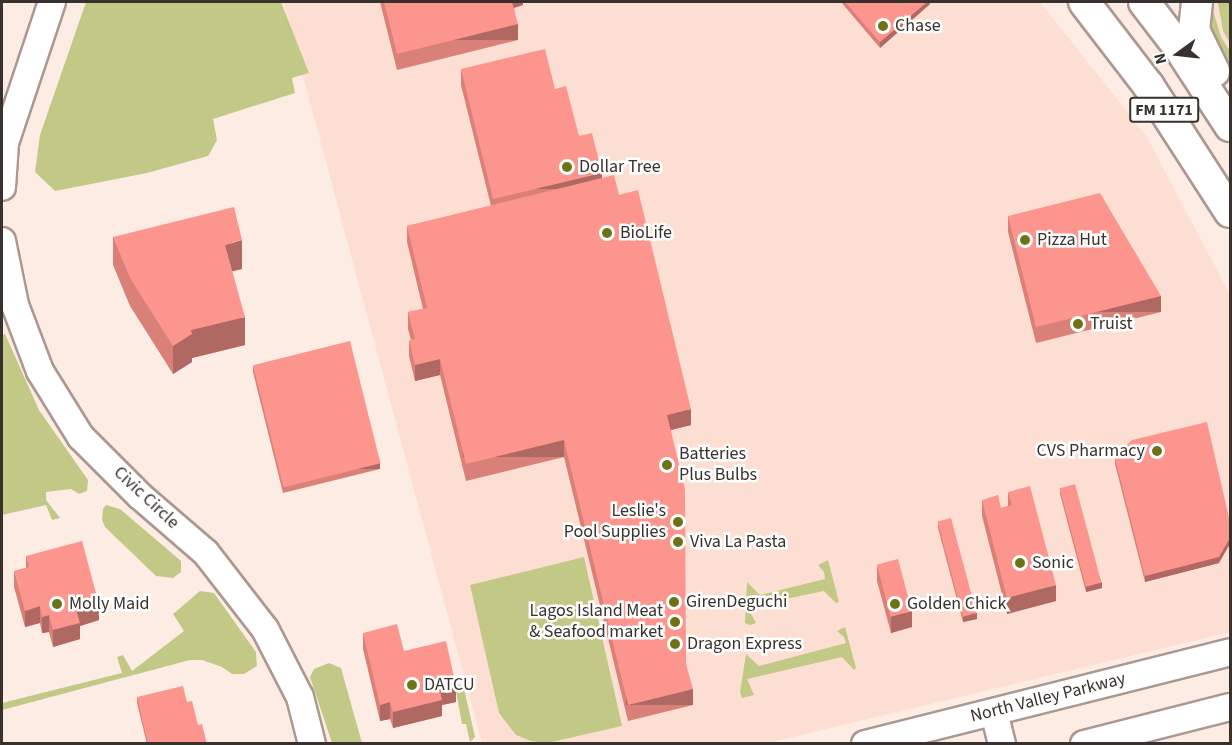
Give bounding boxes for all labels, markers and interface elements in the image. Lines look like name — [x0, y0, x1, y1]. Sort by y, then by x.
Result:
place label: Chase — [895, 15, 941, 37]
marker: Chase — [876, 19, 890, 33]
north arrow — [1148, 24, 1208, 84]
text: N — [1149, 51, 1173, 67]
road number: FM 1171 — [1128, 97, 1200, 123]
place label: Dollar Tree — [579, 156, 661, 178]
marker: Dollar Tree — [560, 160, 574, 174]
place label: BioLife — [620, 222, 672, 244]
marker: BioLife — [598, 224, 616, 242]
place label: Pizza Hut — [1037, 229, 1107, 251]
marker: Pizza Hut — [1018, 233, 1032, 247]
place label: Truist — [1090, 313, 1133, 335]
marker: Truist — [1071, 317, 1085, 331]
place label: CVS Pharmacy — [1036, 440, 1145, 462]
place label: Batteries Plus Bulbs — [679, 444, 757, 486]
marker: CVS Pharmacy — [1150, 444, 1164, 458]
marker: Batteries Plus Bulbs — [660, 458, 674, 472]
street label: Civic Circle — [109, 462, 183, 534]
place label: Leslie's Pool Supplies — [564, 501, 666, 544]
marker: Leslie's Pool Supplies — [671, 515, 685, 529]
place label: Viva La Pasta — [690, 531, 786, 553]
marker: Viva La Pasta — [671, 535, 685, 549]
place label: Sonic — [1032, 552, 1074, 574]
marker: Sonic — [1013, 556, 1027, 570]
place label: GirenDeguchi — [686, 591, 787, 613]
place label: Molly Maid — [69, 593, 150, 615]
place label: Golden Chick — [907, 593, 1006, 615]
marker: GirenDeguchi — [667, 595, 681, 609]
marker: Molly Maid — [50, 597, 64, 611]
marker: Golden Chick — [888, 597, 902, 611]
place label: Lagos Island Meat & Seafood market — [529, 601, 663, 644]
marker: Lagos Island Meat & Seafood market — [668, 615, 682, 629]
place label: Dragon Express — [687, 633, 802, 655]
marker: Dragon Express — [668, 637, 682, 651]
street label: North Valley Parkway — [968, 668, 1128, 728]
place label: DATCU — [424, 674, 475, 696]
marker: DATCU — [405, 678, 419, 692]

